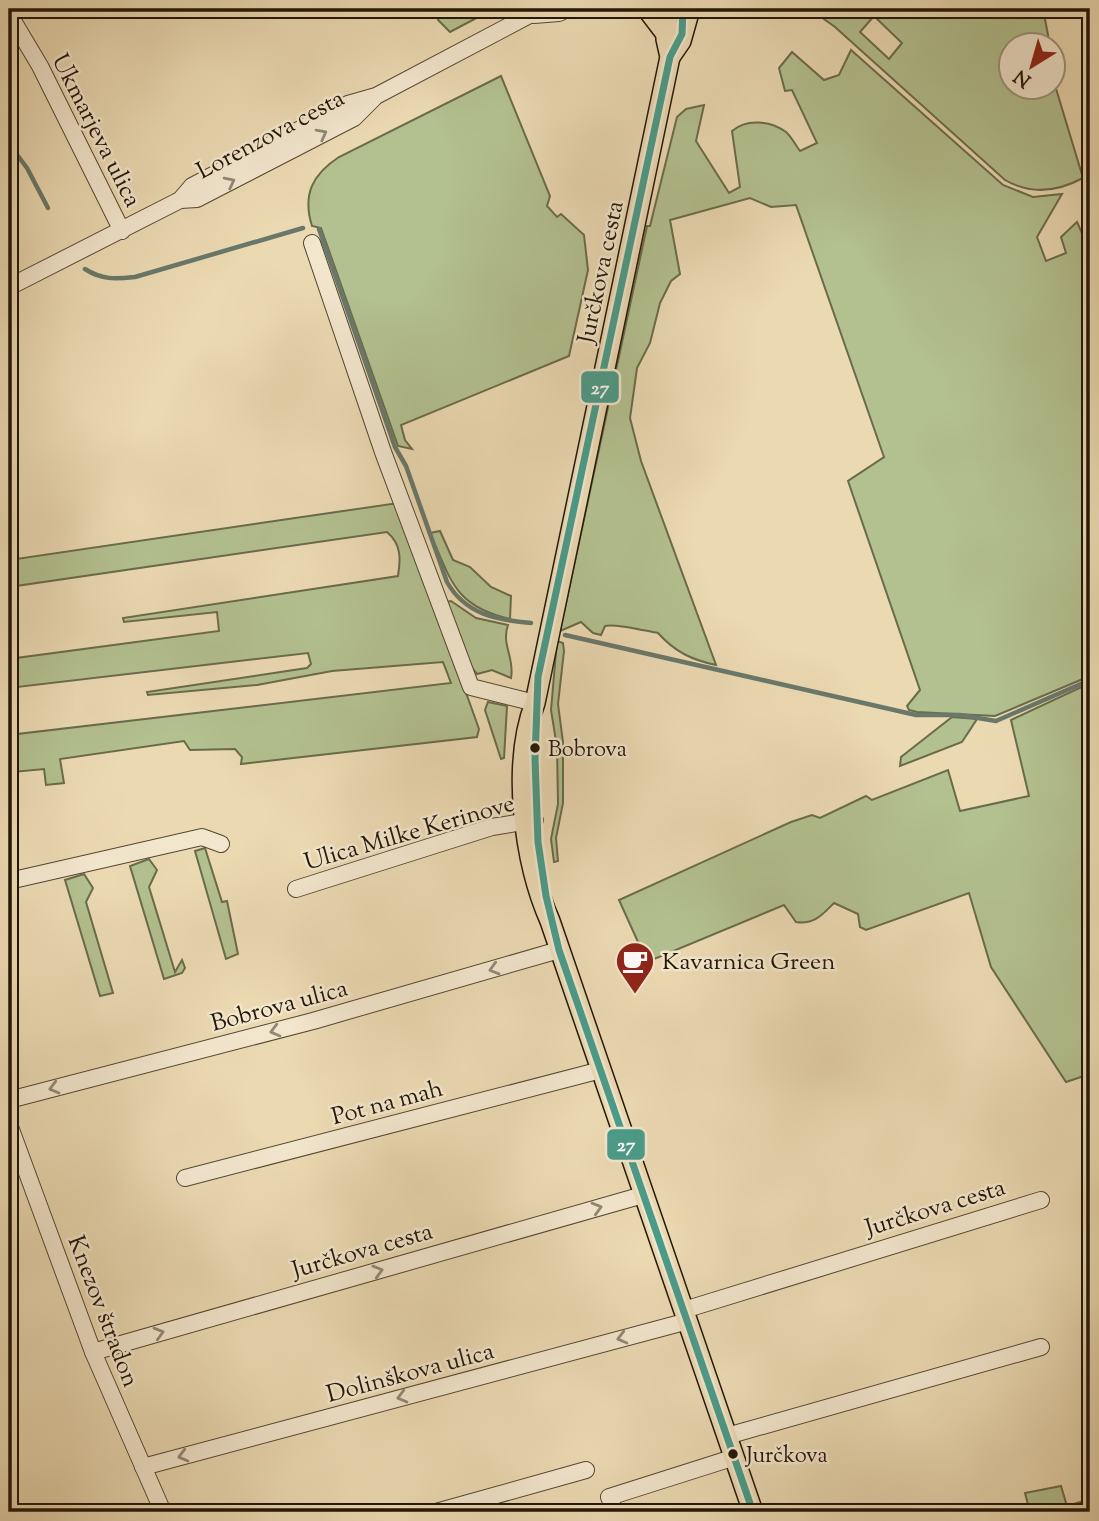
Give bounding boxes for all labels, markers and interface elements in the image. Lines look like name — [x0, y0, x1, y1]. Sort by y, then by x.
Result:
north arrow — [998, 32, 1068, 102]
street label: Ukmarjeva ulica — [42, 48, 149, 214]
text: N — [1009, 62, 1037, 93]
street label: Lorenzova cesta — [191, 83, 351, 189]
one-way arrow — [315, 129, 327, 143]
one-way arrow — [223, 177, 235, 191]
street label: Jurčkova cesta — [570, 198, 634, 349]
line badge: 27 — [580, 370, 620, 404]
text: 27 — [591, 376, 610, 403]
place label: Bobrova — [548, 735, 627, 767]
marker: Bobrova — [528, 741, 542, 755]
street label: Ulica Milke Kerinove — [300, 788, 519, 880]
cafe icon: Kavarnica Green — [614, 940, 656, 995]
place label: Kavarnica Green — [662, 946, 835, 980]
one-way arrow — [488, 961, 500, 975]
street label: Bobrova ulica — [207, 972, 352, 1042]
one-way arrow — [269, 1023, 281, 1037]
street label: Pot na mah — [328, 1073, 447, 1135]
one-way arrow — [49, 1080, 61, 1094]
line badge: 27 — [606, 1128, 646, 1161]
text: 27 — [617, 1133, 636, 1160]
street label: Jurčkova cesta — [859, 1171, 1010, 1247]
one-way arrow — [590, 1202, 602, 1217]
street label: Jurčkova cesta — [286, 1216, 437, 1289]
street label: Knezov štradon — [58, 1231, 147, 1392]
one-way arrow — [372, 1265, 384, 1279]
one-way arrow — [153, 1327, 165, 1342]
one-way arrow — [616, 1330, 628, 1345]
street label: Dolinškova ulica — [323, 1335, 498, 1413]
one-way arrow — [396, 1389, 408, 1404]
place label: Jurčkova — [745, 1441, 828, 1473]
marker: Jurčkova — [726, 1447, 740, 1461]
one-way arrow — [177, 1448, 189, 1463]

